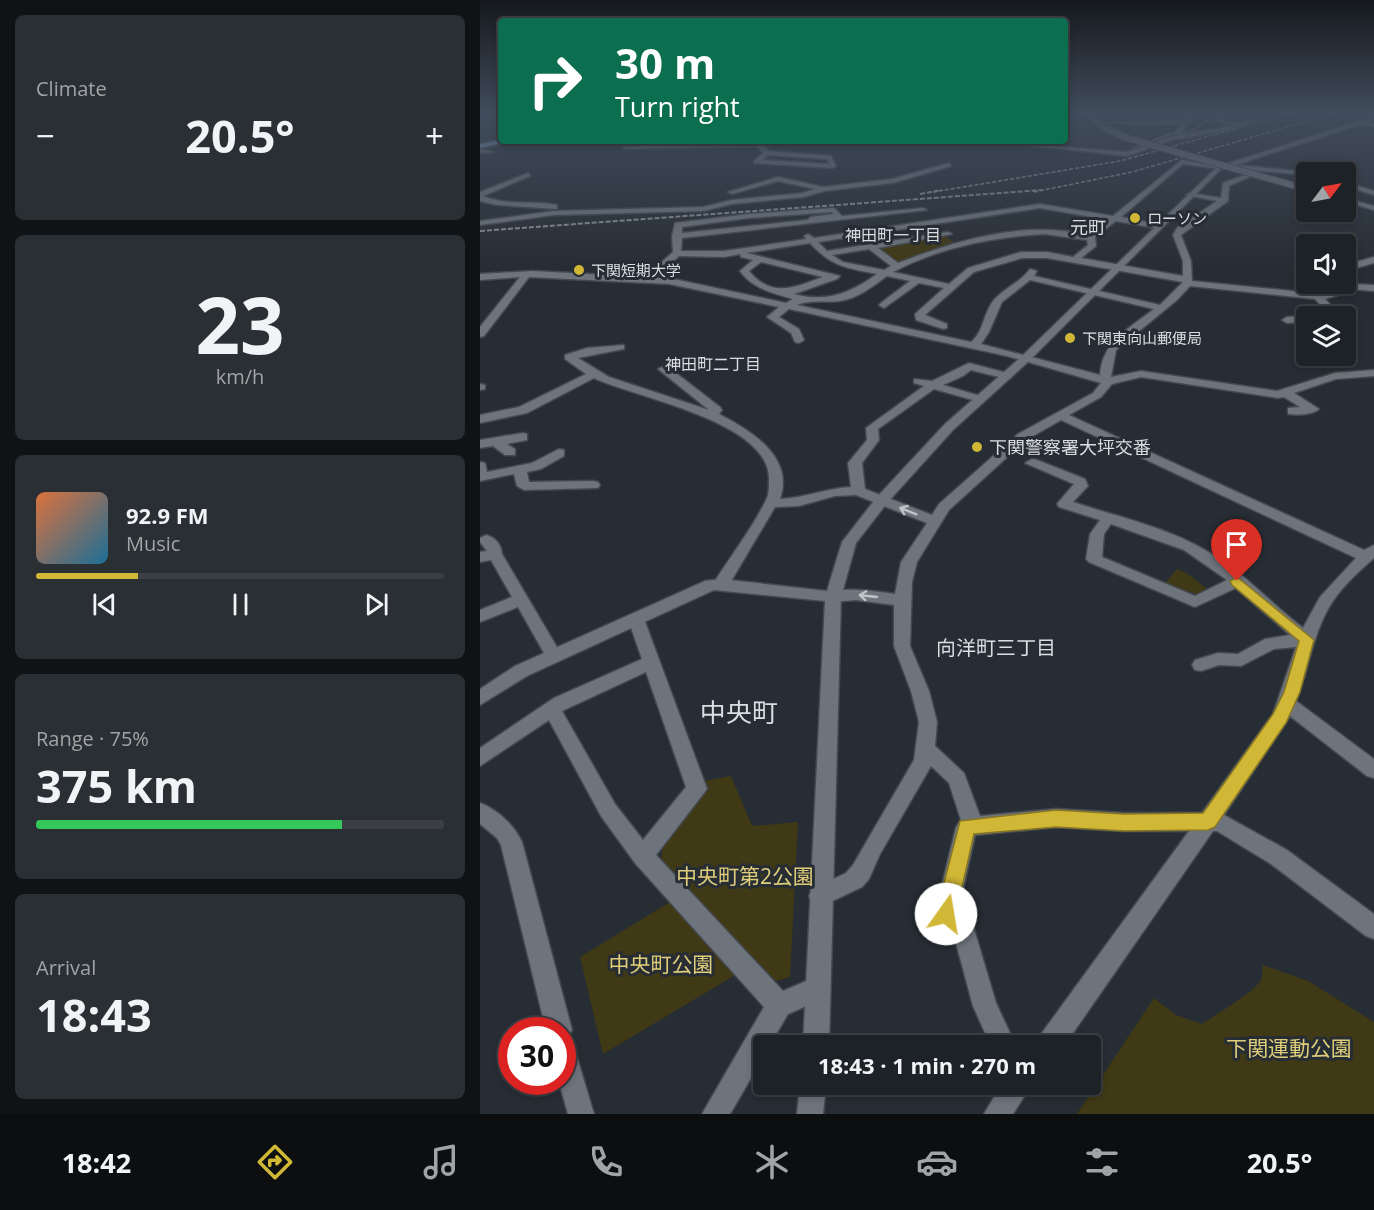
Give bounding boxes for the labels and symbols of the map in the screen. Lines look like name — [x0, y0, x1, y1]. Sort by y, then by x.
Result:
north arrow — [1296, 162, 1356, 222]
place label: ローソン — [1147, 208, 1207, 228]
marker: ローソン — [1128, 211, 1142, 225]
district label: 元町 — [1070, 215, 1106, 239]
district label: 神田町一丁目 — [845, 224, 941, 246]
place label: 下関短期大学 — [591, 260, 681, 280]
marker: 下関短期大学 — [572, 263, 586, 277]
place label: 下関東向山郵便局 — [1082, 328, 1202, 348]
marker: 下関東向山郵便局 — [1063, 331, 1077, 345]
district label: 神田町二丁目 — [665, 353, 761, 375]
place label: 下関警察署大坪交番 — [989, 435, 1151, 459]
marker: 下関警察署大坪交番 — [970, 440, 984, 454]
one-way arrow — [899, 504, 918, 515]
pin — [1211, 519, 1262, 581]
one-way arrow — [858, 590, 878, 601]
district label: 向洋町三丁目 — [936, 634, 1056, 661]
district label: 中央町 — [700, 694, 778, 730]
park label: 中央町第2公園 — [676, 862, 814, 890]
position arrow — [914, 882, 978, 946]
park label: 中央町公園 — [609, 950, 714, 978]
speed limit sign: 30 — [498, 1017, 576, 1095]
park label: 下関運動公園 — [1226, 1034, 1352, 1062]

